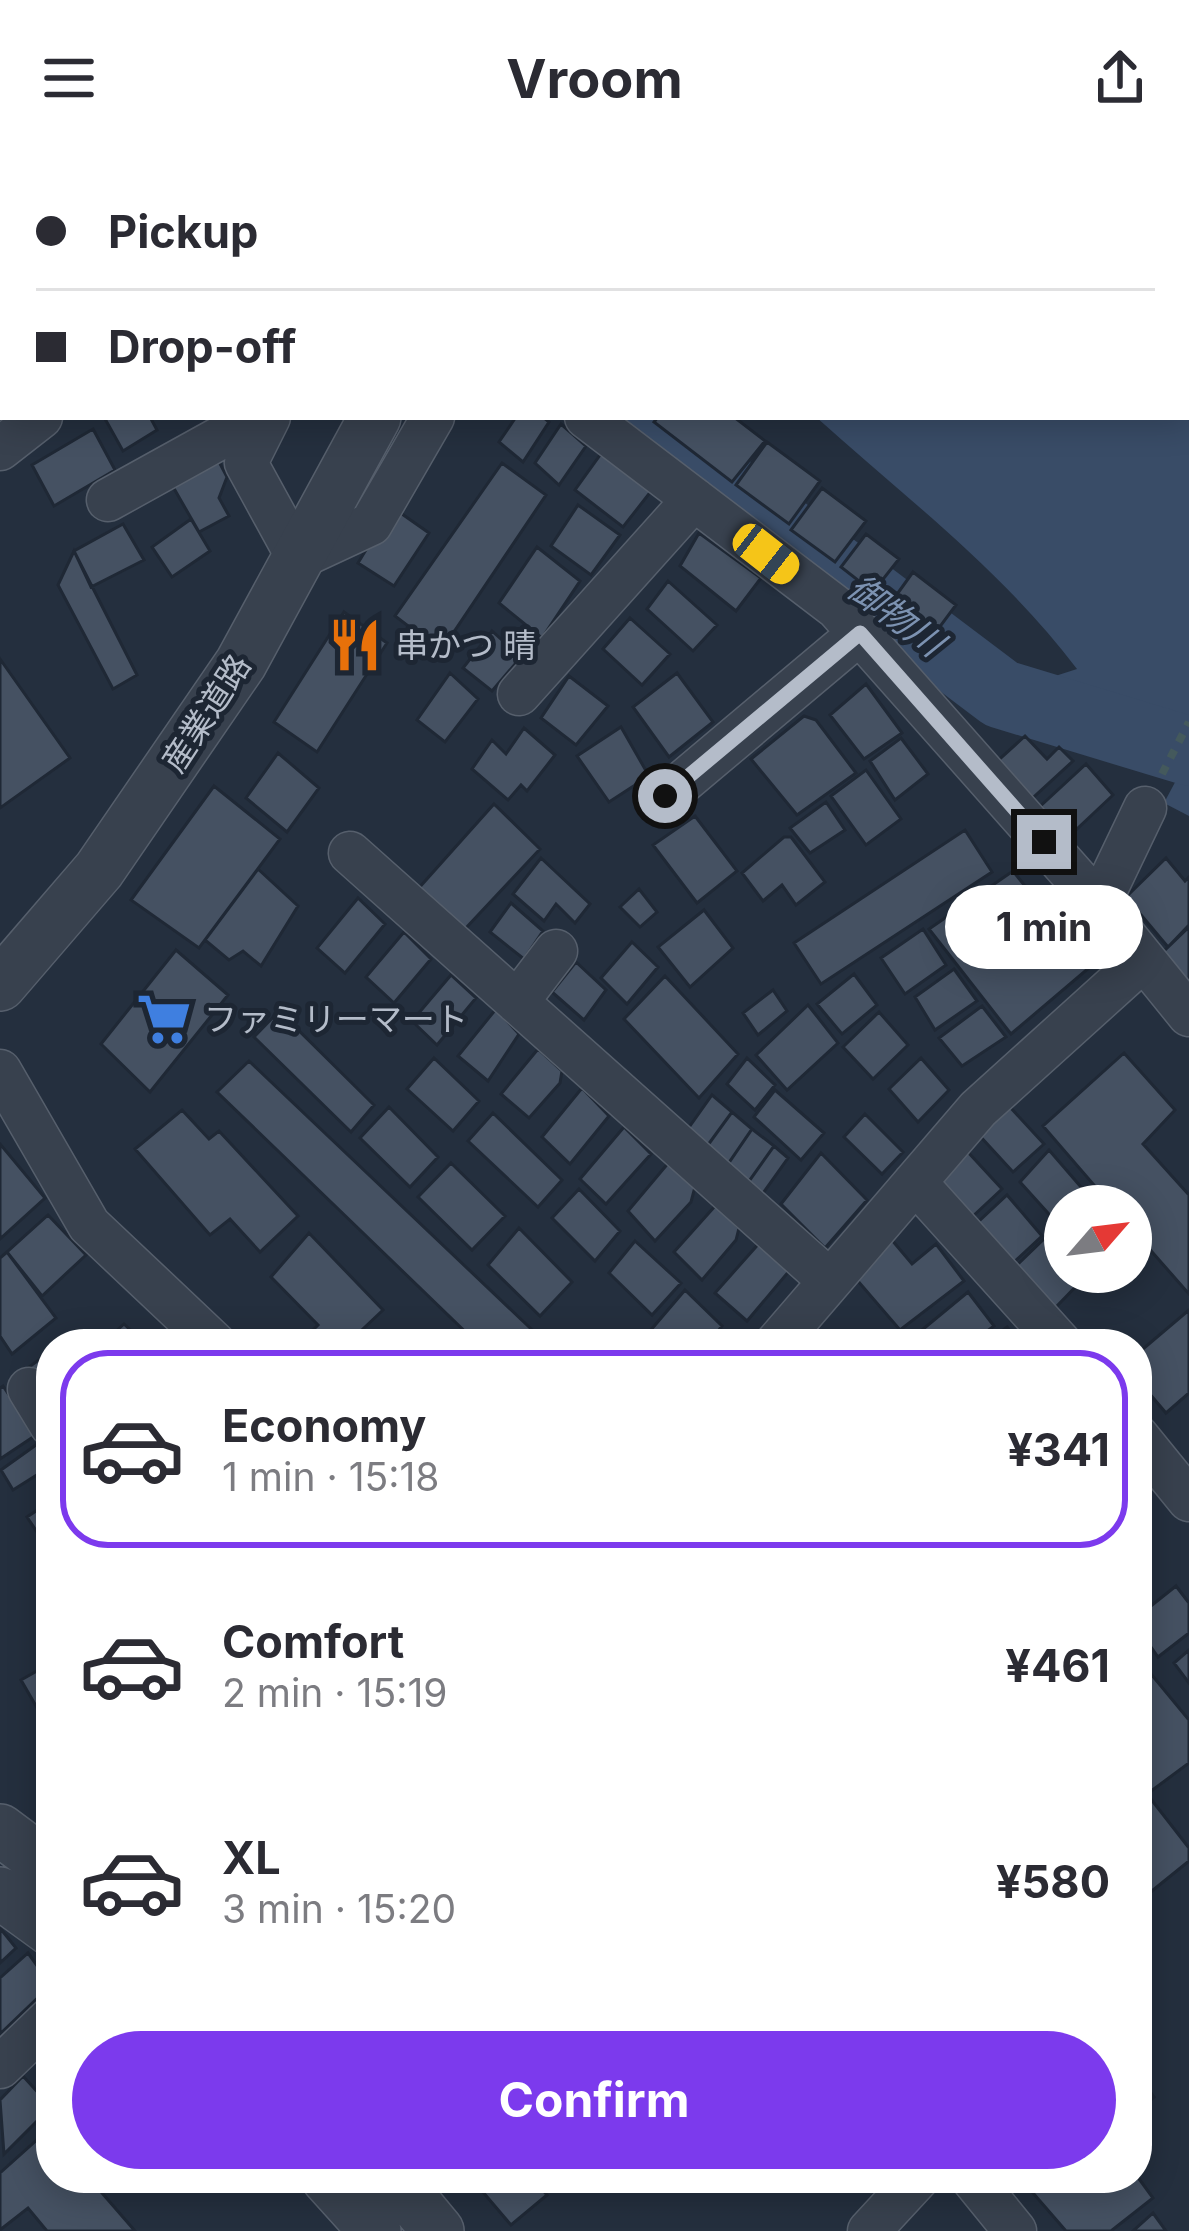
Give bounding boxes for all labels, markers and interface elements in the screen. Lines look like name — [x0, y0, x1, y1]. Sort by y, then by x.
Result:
icon: menu — [36, 45, 102, 111]
icon: share — [1087, 45, 1153, 111]
text: Vroom — [506, 46, 683, 111]
text: Pickup — [108, 204, 258, 259]
text: Drop-off — [108, 319, 296, 374]
car — [727, 518, 805, 590]
water label: 御物川 — [840, 565, 956, 667]
restaurant icon: 串かつ 晴 — [326, 616, 384, 674]
place label: 串かつ 晴 — [395, 625, 536, 665]
street label: 産業道路 — [153, 647, 259, 779]
route start — [638, 769, 692, 823]
route end — [1017, 815, 1071, 869]
callout: 1 min — [945, 884, 1143, 968]
text: 1 min — [996, 903, 1092, 950]
supermarket icon: ファミリーマート — [135, 990, 193, 1048]
place label: ファミリーマート — [204, 999, 468, 1039]
north arrow — [1044, 1185, 1152, 1293]
map controls — [1044, 1185, 1152, 1293]
icon: car — [78, 1395, 186, 1503]
text: Economy — [222, 1398, 426, 1453]
text: ¥341 — [1007, 1422, 1110, 1477]
text: 1 min · 15:18 — [222, 1453, 439, 1500]
icon: car — [78, 1611, 186, 1719]
text: Comfort — [222, 1614, 404, 1669]
text: ¥461 — [1005, 1638, 1110, 1693]
text: 2 min · 15:19 — [222, 1669, 447, 1716]
icon: car — [78, 1827, 186, 1935]
text: XL — [222, 1830, 281, 1885]
text: ¥580 — [996, 1854, 1110, 1909]
text: 3 min · 15:20 — [222, 1885, 456, 1932]
button: Confirm — [72, 2031, 1116, 2169]

